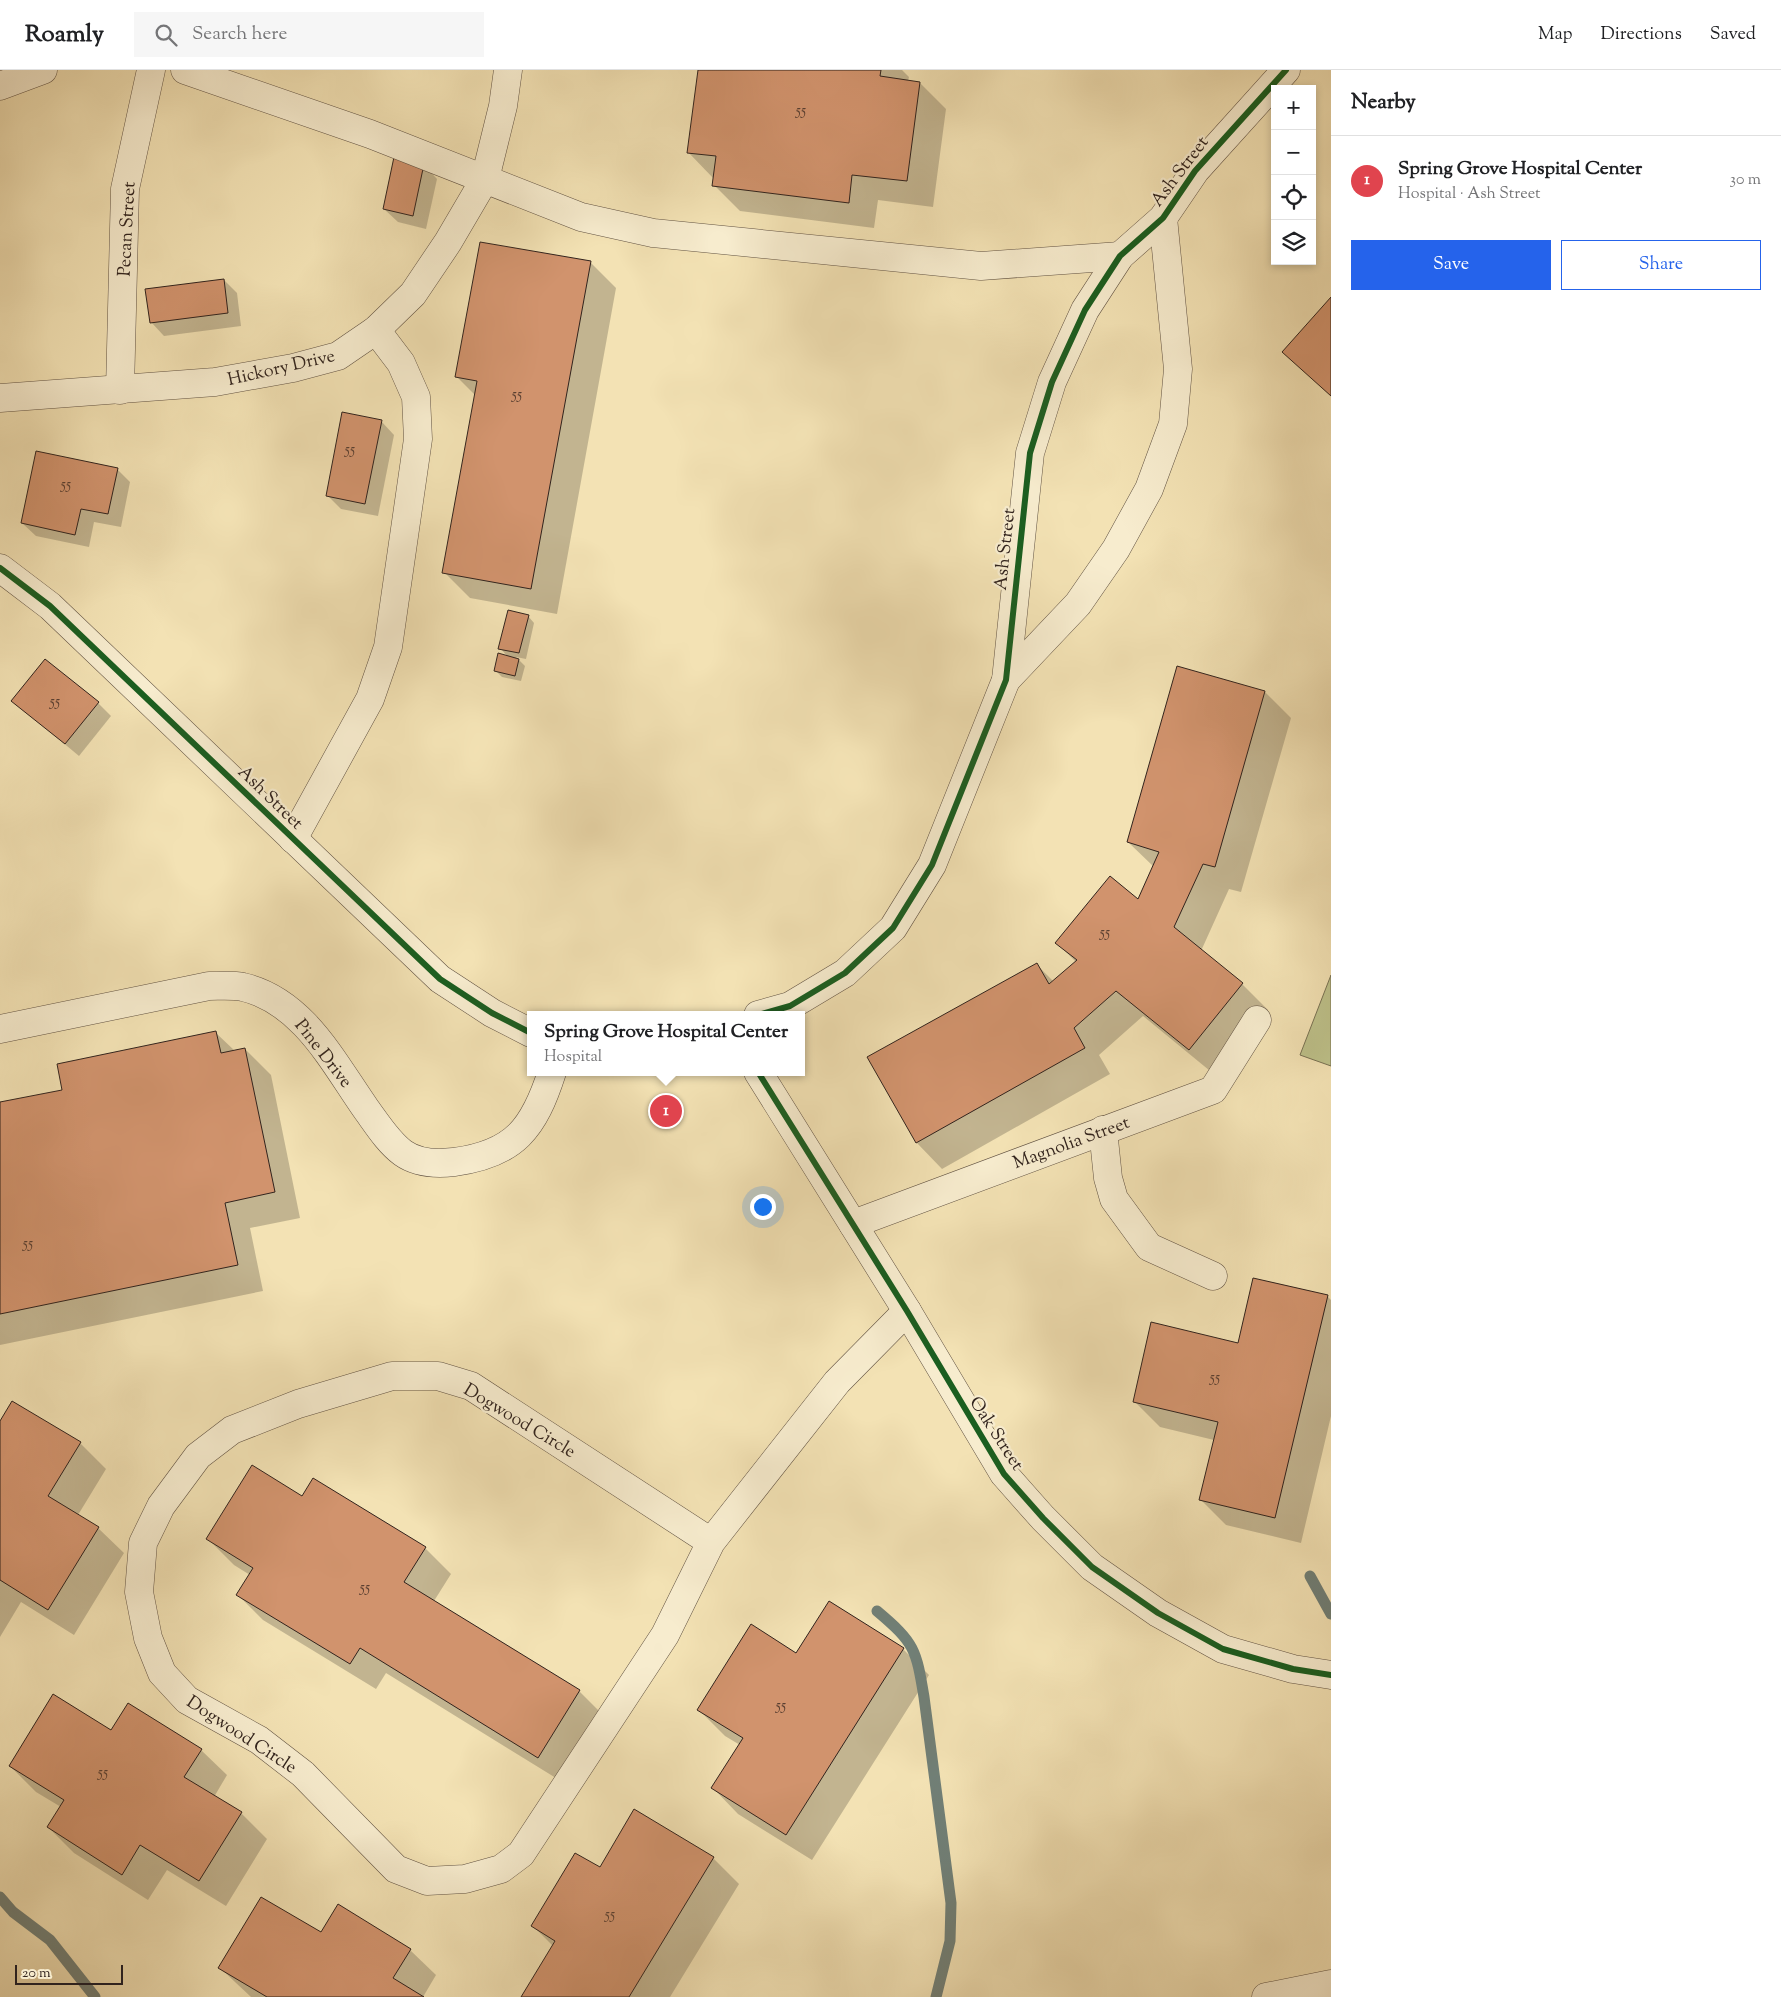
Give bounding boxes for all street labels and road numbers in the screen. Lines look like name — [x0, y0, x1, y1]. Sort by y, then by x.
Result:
street label: Ash Street — [1145, 131, 1216, 213]
street label: Pecan Street — [113, 181, 143, 277]
street label: Hickory Drive — [225, 344, 338, 394]
street label: Ash Street — [989, 507, 1023, 592]
street label: Ash Street — [231, 760, 308, 836]
street label: Pine Drive — [287, 1014, 358, 1094]
street label: Magnolia Street — [1010, 1111, 1134, 1177]
street label: Dogwood Circle — [458, 1378, 580, 1466]
street label: Oak Street — [962, 1392, 1029, 1476]
street label: Dogwood Circle — [181, 1690, 301, 1781]

